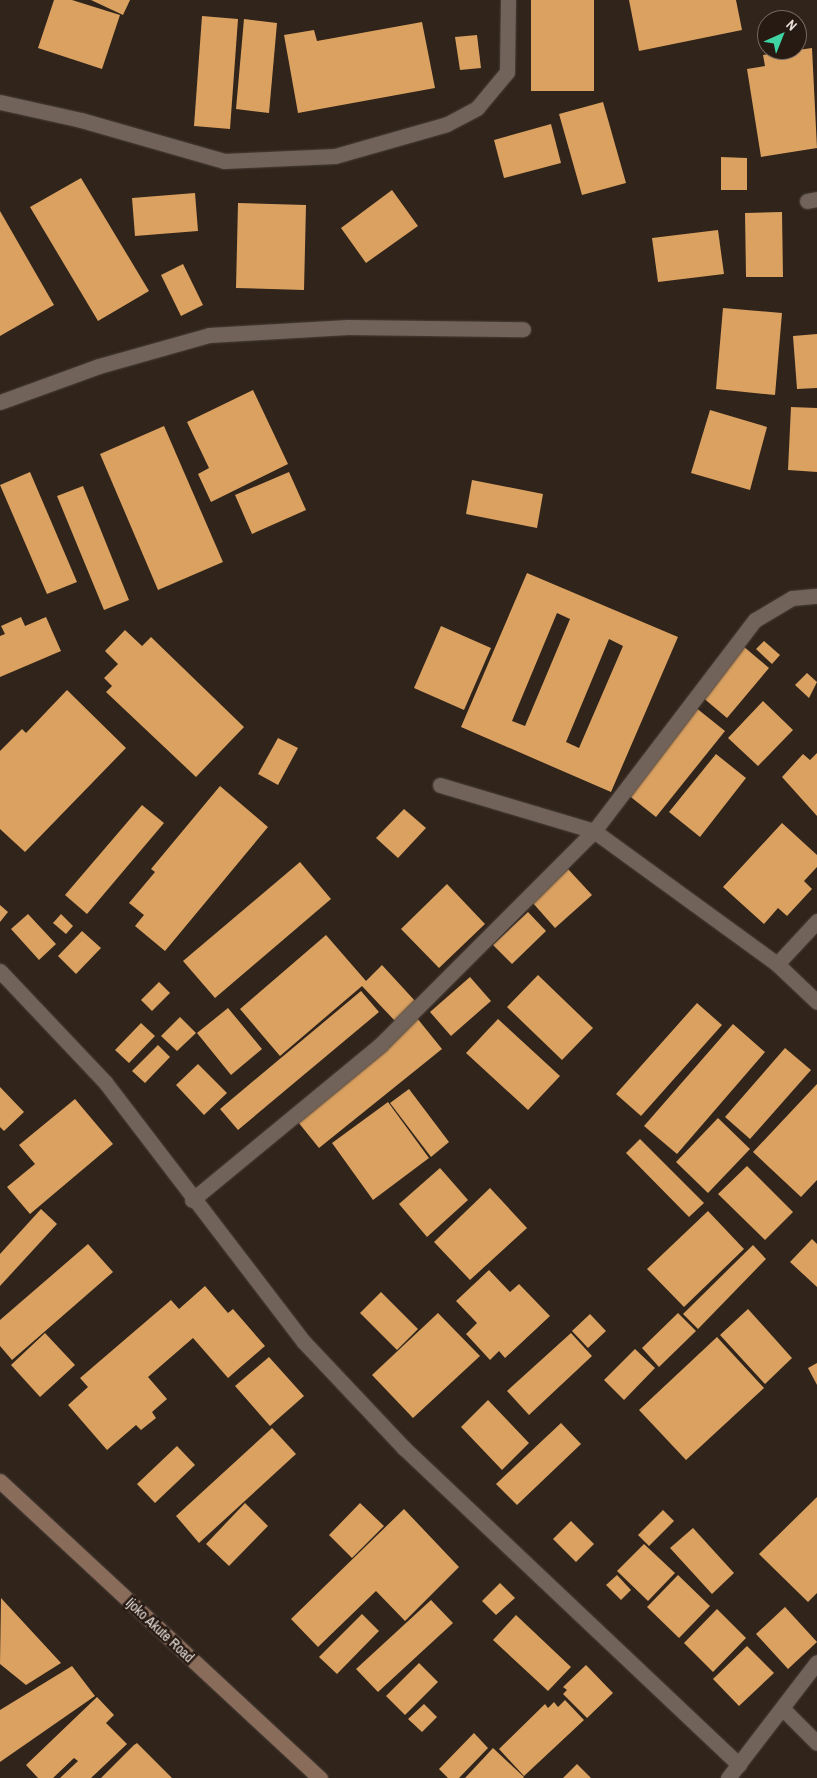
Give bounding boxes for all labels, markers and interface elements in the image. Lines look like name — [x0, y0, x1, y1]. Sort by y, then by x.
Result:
north arrow — [757, 10, 807, 60]
text: N — [782, 16, 801, 34]
street label: Ijoko Akute Road — [122, 1594, 198, 1666]

